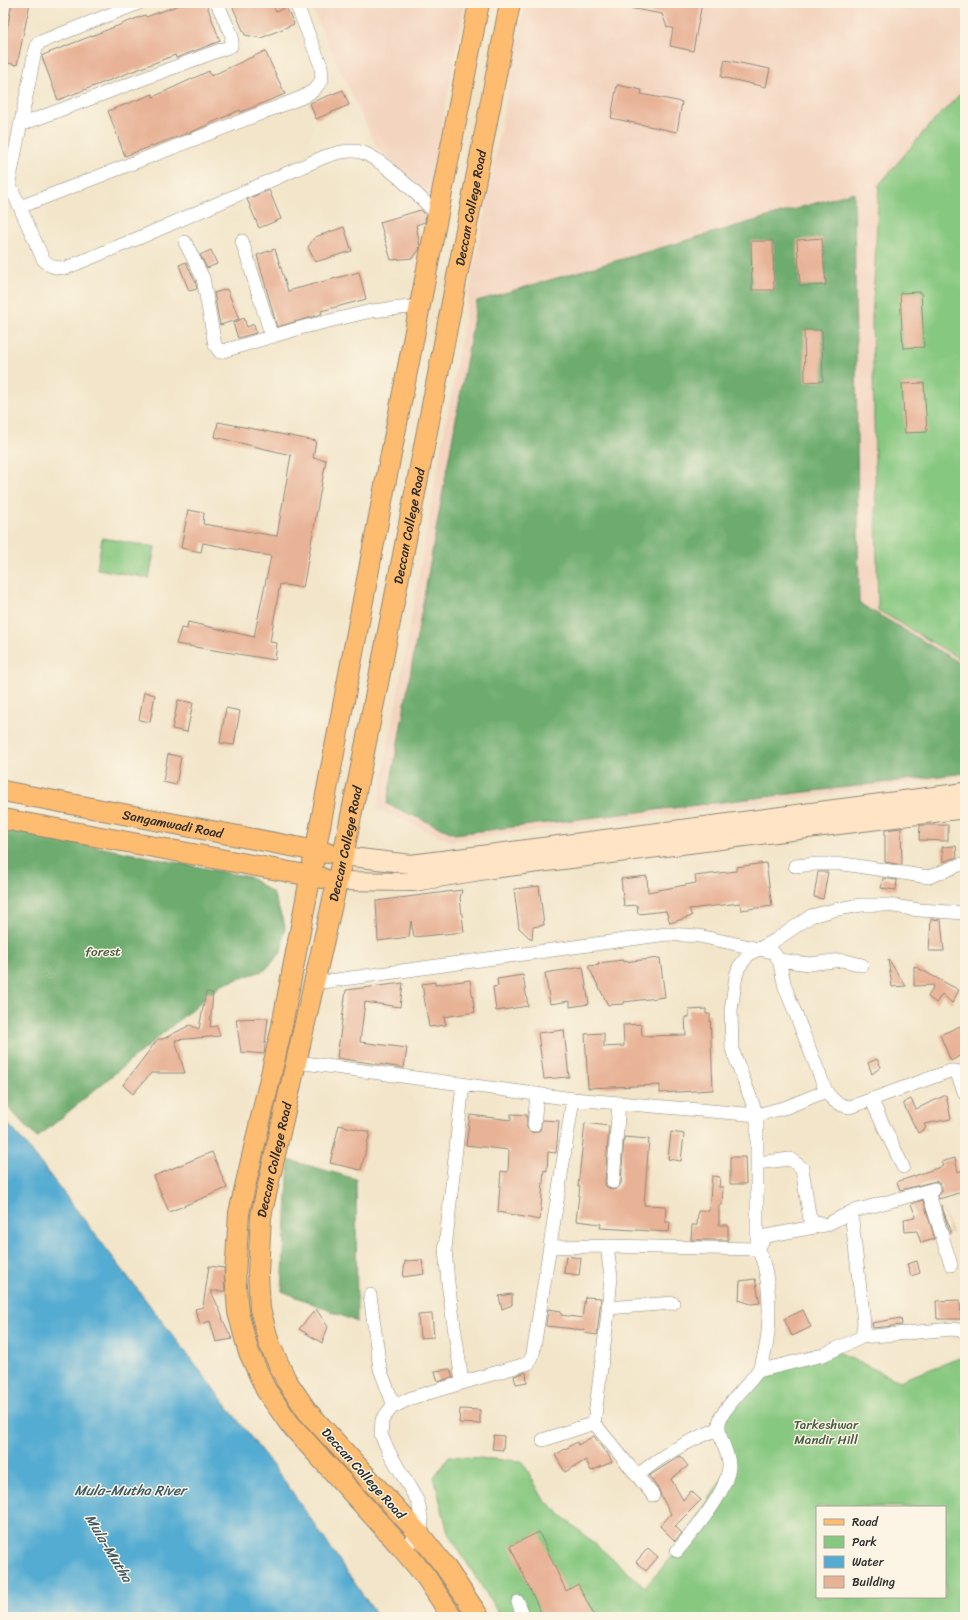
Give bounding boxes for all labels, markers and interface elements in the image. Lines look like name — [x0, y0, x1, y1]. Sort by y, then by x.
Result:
street label: Deccan College Road — [448, 147, 493, 268]
street label: Deccan College Road — [387, 465, 432, 586]
street label: Deccan College Road — [322, 783, 369, 904]
street label: Sangamwadi Road — [121, 803, 226, 845]
park label: forest — [85, 940, 121, 963]
street label: Deccan College Road — [250, 1099, 299, 1220]
park label: Tarkeshwar Mandir Hill — [794, 1413, 859, 1451]
street label: Deccan College Road — [316, 1422, 412, 1525]
water label: Mula-Mutha River — [74, 1478, 189, 1503]
legend — [816, 1506, 946, 1598]
water label: Mula-Mutha — [78, 1509, 139, 1588]
text: Road — [852, 1511, 879, 1533]
text: Park — [852, 1531, 877, 1553]
text: Water — [852, 1551, 885, 1573]
text: Building — [852, 1571, 895, 1593]

